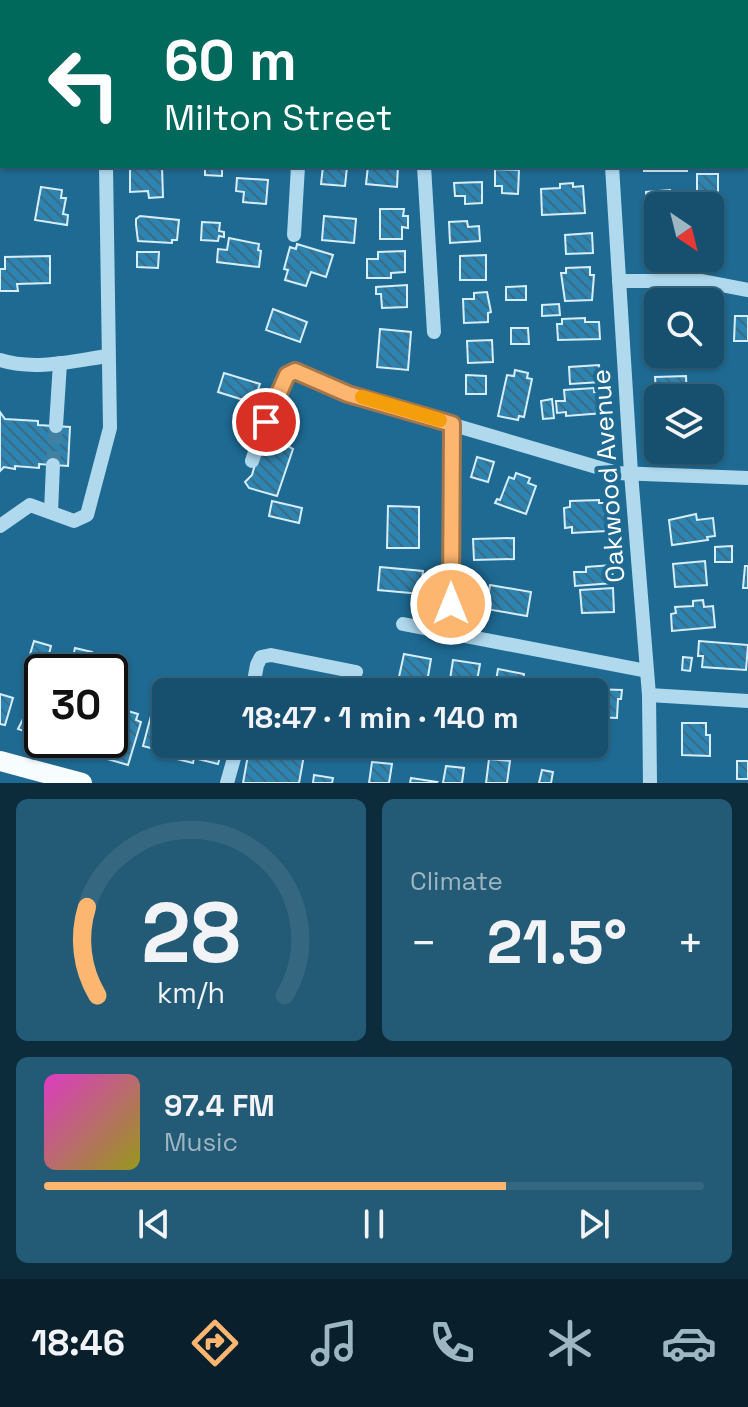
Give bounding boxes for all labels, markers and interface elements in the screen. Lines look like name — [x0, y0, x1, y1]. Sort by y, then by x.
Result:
text: 60 m — [164, 25, 297, 96]
icon: left — [32, 32, 136, 136]
text: Milton Street — [164, 95, 392, 141]
north arrow — [644, 192, 724, 272]
map controls — [644, 192, 724, 464]
button: search — [644, 288, 724, 368]
street label: Oakwood Avenue — [584, 368, 632, 584]
button: layers — [644, 384, 724, 464]
pin — [232, 388, 300, 456]
icon: arrive — [244, 400, 288, 444]
position arrow — [409, 562, 493, 646]
speed limit sign: 30 — [24, 654, 128, 758]
text: 18:47 · 1 min · 140 m — [241, 698, 519, 737]
text: Climate — [410, 864, 503, 898]
text: 28 — [141, 880, 241, 986]
text: 21.5° — [487, 904, 627, 981]
text: − — [410, 915, 437, 971]
text: + — [677, 915, 704, 971]
text: km/h — [157, 975, 225, 1011]
text: 97.4 FM — [164, 1086, 275, 1125]
text: Music — [164, 1125, 238, 1159]
icon: previous — [132, 1202, 176, 1246]
icon: pause — [352, 1202, 396, 1246]
icon: next — [572, 1202, 616, 1246]
icon: directions — [187, 1315, 243, 1371]
icon: music — [306, 1315, 362, 1371]
icon: phone — [424, 1315, 480, 1371]
icon: climate — [542, 1315, 598, 1371]
icon: car — [661, 1315, 717, 1371]
text: 18:46 — [31, 1320, 125, 1366]

